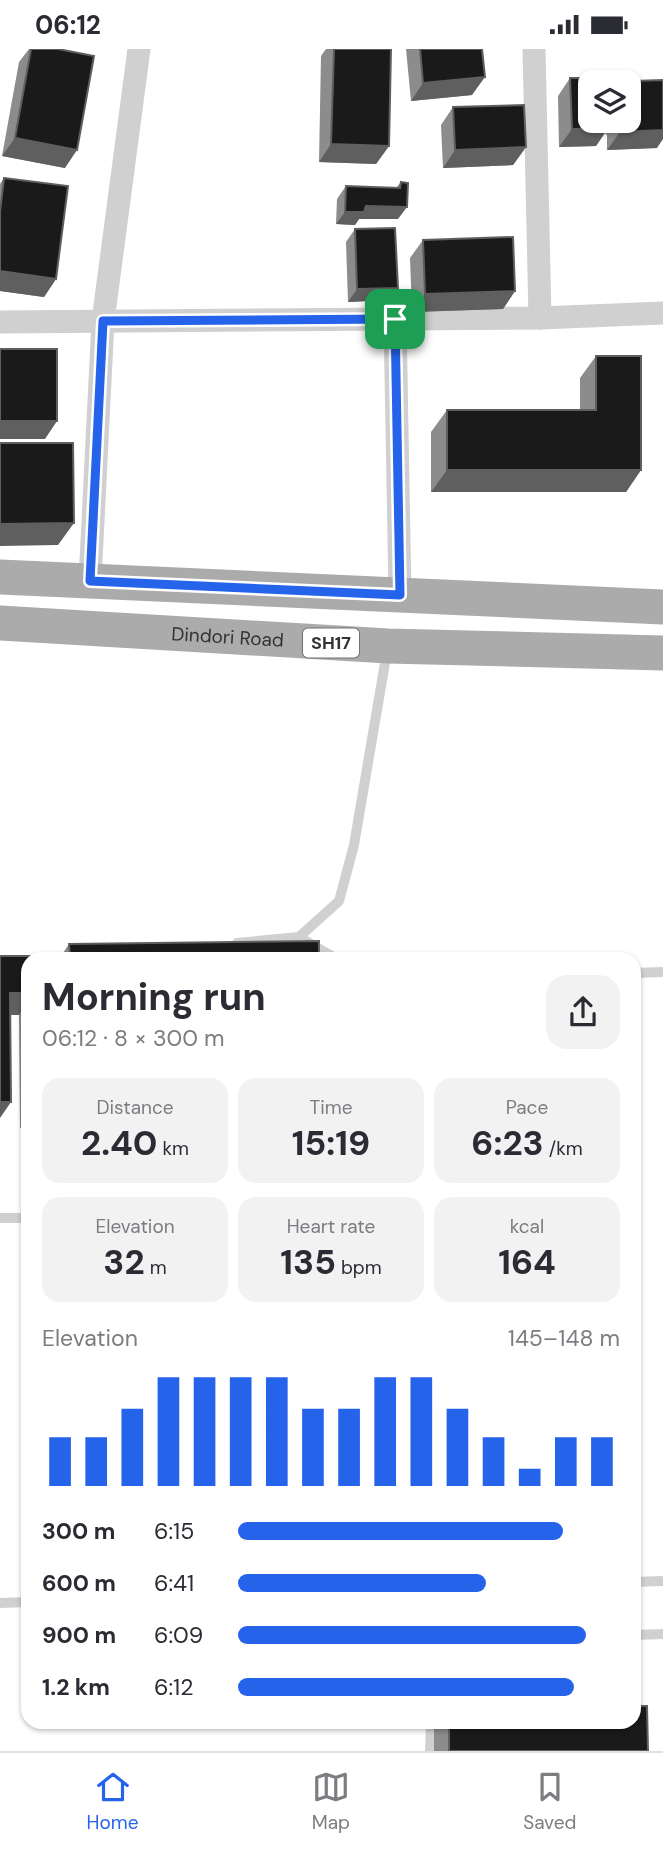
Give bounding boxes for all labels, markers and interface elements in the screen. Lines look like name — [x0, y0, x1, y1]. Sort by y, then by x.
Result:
text: 06:12 — [35, 8, 101, 42]
map controls — [578, 70, 641, 133]
button: layers — [578, 70, 641, 133]
pin — [365, 289, 425, 349]
icon: arrive — [376, 300, 414, 338]
street label: Dindori Road — [171, 621, 285, 652]
road number: SH17 — [303, 629, 359, 657]
text: Morning run — [42, 972, 266, 1022]
button: share — [546, 975, 620, 1049]
text: 06:12 · 8 × 300 m — [42, 1023, 225, 1053]
text: Distance — [96, 1095, 174, 1120]
text: Time — [310, 1095, 352, 1120]
text: Pace — [506, 1095, 548, 1120]
text: 2.40 — [81, 1120, 157, 1166]
text: 15:19 — [292, 1120, 370, 1166]
text: 6:23 — [471, 1120, 544, 1166]
text: km — [157, 1136, 189, 1161]
text: /km — [544, 1136, 583, 1161]
text: Elevation — [95, 1214, 175, 1239]
text: Heart rate — [287, 1214, 375, 1239]
text: kcal — [510, 1214, 544, 1239]
text: 32 — [103, 1239, 145, 1285]
text: 135 — [280, 1239, 336, 1285]
text: 164 — [498, 1239, 556, 1285]
text: m — [145, 1255, 167, 1280]
text: bpm — [336, 1255, 382, 1280]
text: Elevation — [42, 1323, 138, 1353]
text: 145–148 m — [508, 1323, 620, 1353]
text: 300 m — [42, 1516, 115, 1546]
text: 6:15 — [154, 1516, 194, 1546]
text: 600 m — [42, 1568, 116, 1598]
text: 6:41 — [154, 1568, 194, 1598]
text: 900 m — [42, 1620, 116, 1650]
text: 6:09 — [154, 1620, 203, 1650]
text: 1.2 km — [42, 1672, 110, 1702]
text: 6:12 — [154, 1672, 194, 1702]
tab: Home — [87, 1768, 139, 1835]
tab: Map — [312, 1768, 350, 1835]
tab: Saved — [523, 1768, 576, 1835]

